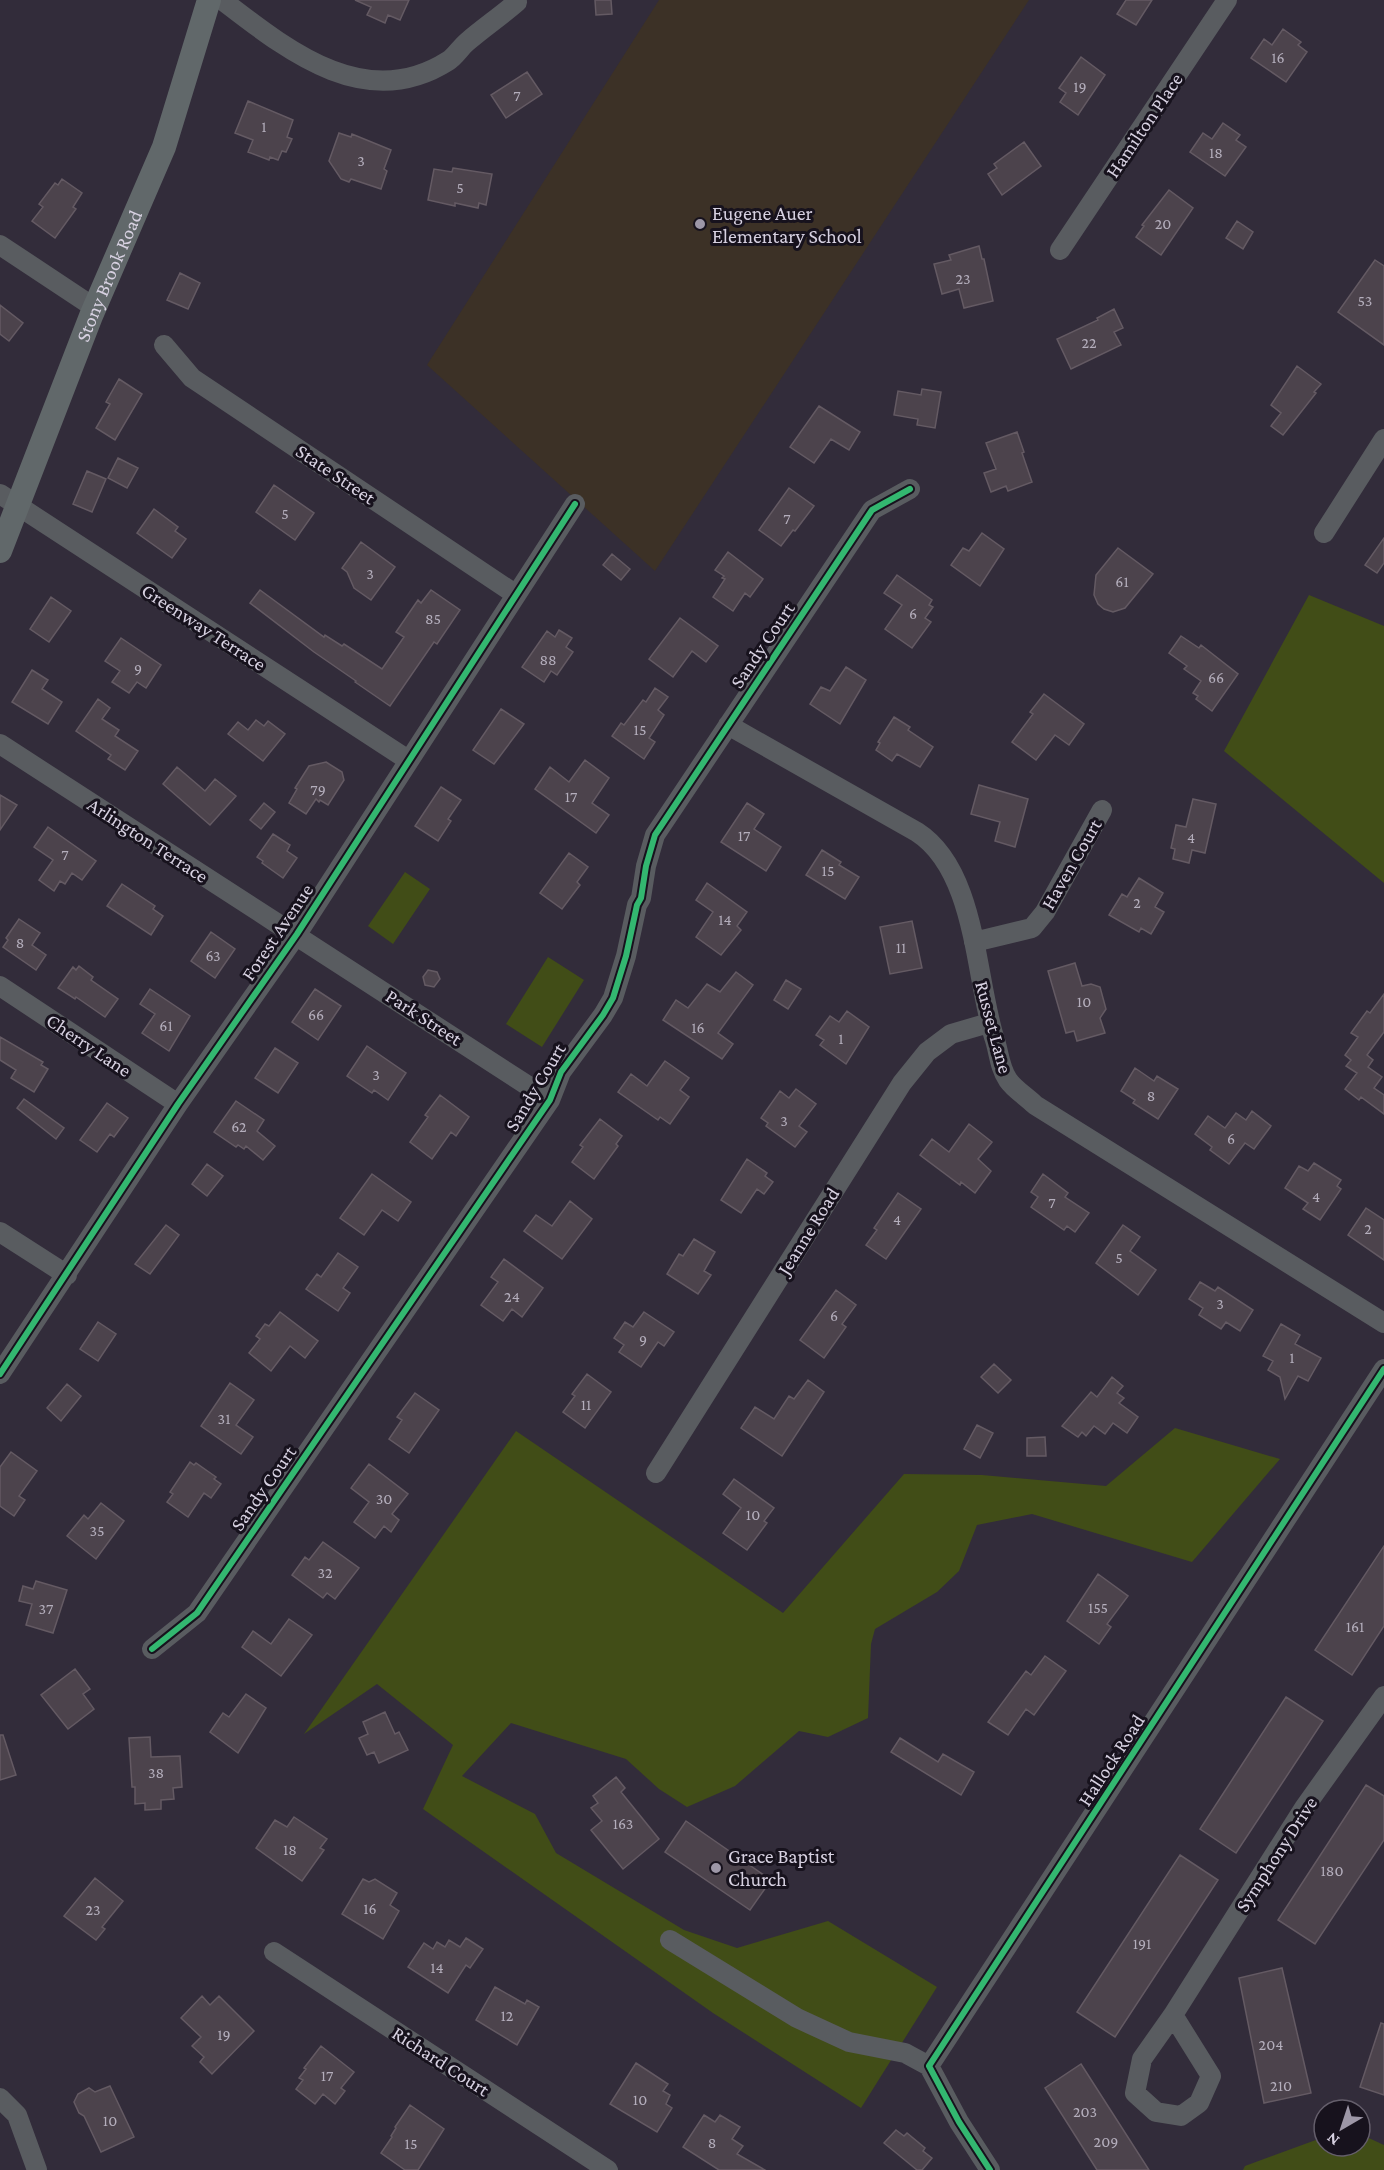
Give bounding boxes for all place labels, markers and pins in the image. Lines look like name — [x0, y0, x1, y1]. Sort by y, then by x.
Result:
place label: Eugene Auer Elementary School — [712, 202, 862, 248]
marker: Eugene Auer Elementary School — [693, 217, 707, 231]
place label: Grace Baptist Church — [728, 1845, 835, 1890]
marker: Grace Baptist Church — [709, 1861, 723, 1875]

